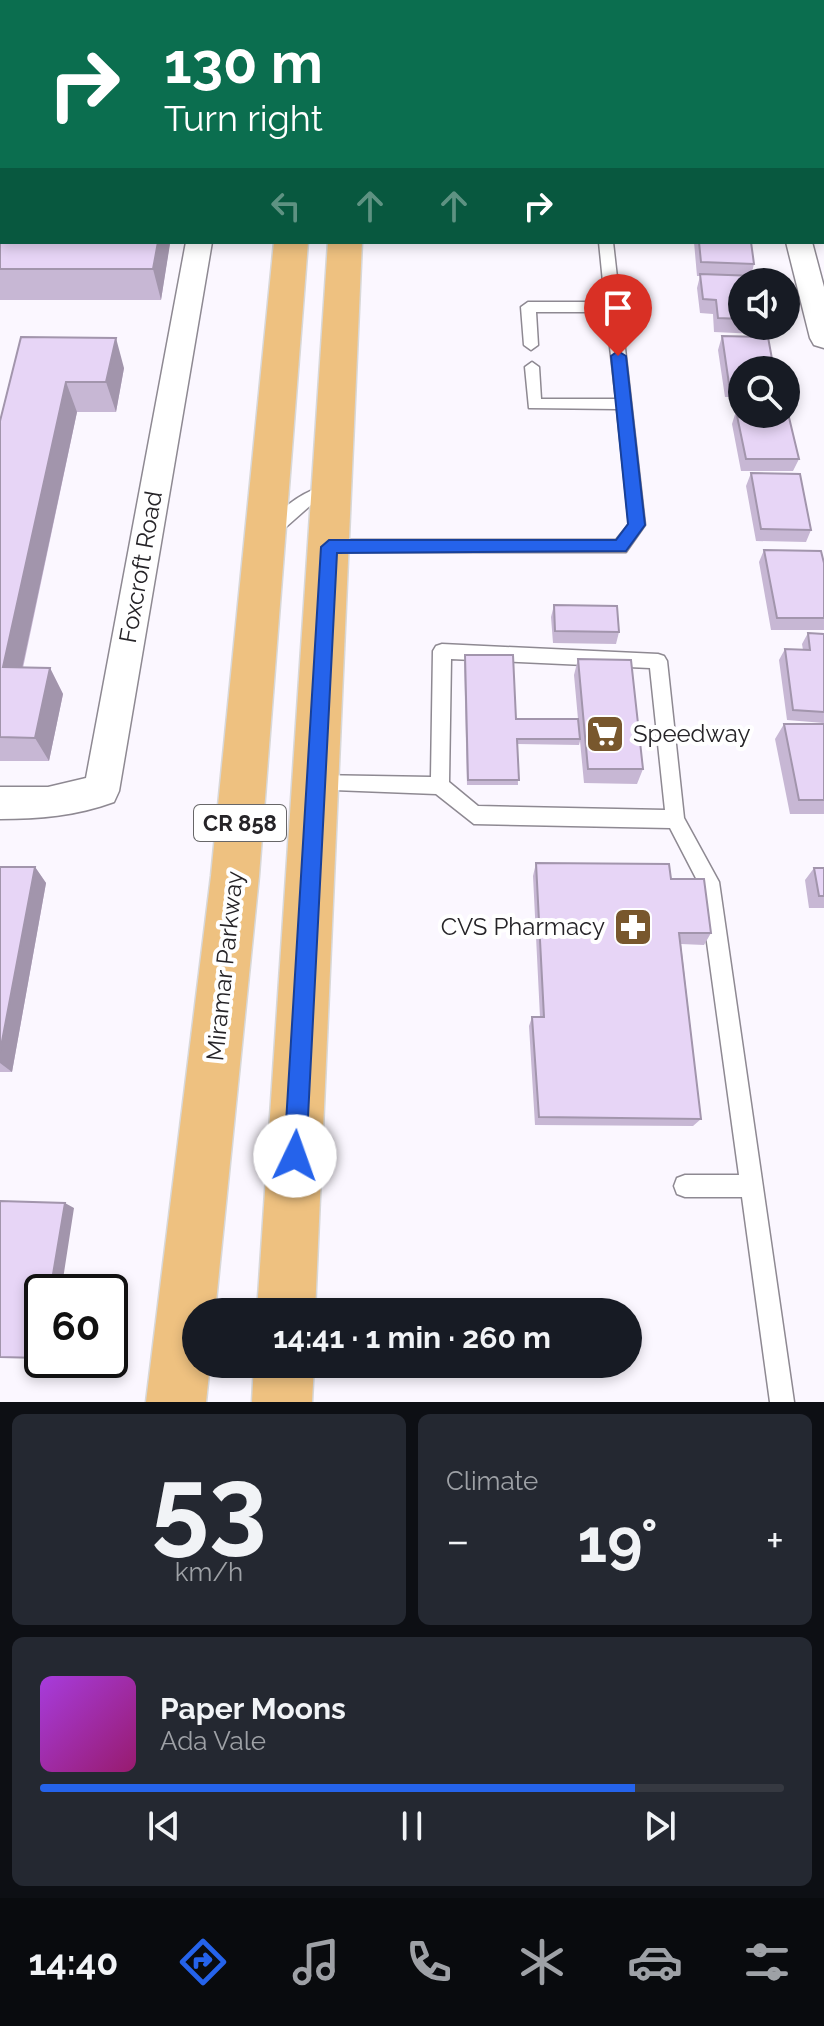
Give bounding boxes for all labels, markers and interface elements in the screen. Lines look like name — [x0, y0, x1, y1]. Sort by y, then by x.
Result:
text: 130 m — [164, 30, 323, 96]
icon: right — [32, 32, 136, 136]
text: Turn right — [164, 97, 323, 139]
icon: left — [264, 184, 308, 228]
icon: ahead — [348, 184, 392, 228]
icon: ahead — [432, 184, 476, 228]
icon: right — [516, 184, 560, 228]
map controls — [728, 268, 800, 428]
button: sound — [728, 268, 800, 340]
pin — [584, 274, 652, 356]
icon: arrive — [596, 286, 640, 330]
button: search — [728, 356, 800, 428]
street label: Foxcroft Road — [113, 489, 168, 645]
supermarket icon: Speedway — [584, 713, 626, 755]
place label: Speedway — [633, 719, 750, 748]
road number: CR 858 — [194, 805, 286, 841]
street label: Miramar Parkway — [200, 870, 249, 1062]
pharmacy icon: CVS Pharmacy — [612, 906, 654, 948]
place label: CVS Pharmacy — [441, 912, 605, 941]
position arrow — [253, 1114, 337, 1198]
speed limit sign: 60 — [24, 1274, 128, 1378]
text: 14:41 · 1 min · 260 m — [273, 1320, 551, 1355]
text: 53 — [151, 1444, 267, 1566]
text: Climate — [446, 1466, 538, 1496]
text: 19° — [578, 1506, 658, 1576]
text: − — [446, 1515, 470, 1566]
text: + — [766, 1515, 784, 1566]
text: km/h — [175, 1557, 243, 1587]
text: Paper Moons — [160, 1691, 346, 1726]
text: Ada Vale — [160, 1726, 266, 1756]
icon: previous — [142, 1804, 186, 1848]
icon: pause — [390, 1804, 434, 1848]
icon: next — [638, 1804, 682, 1848]
icon: directions — [175, 1934, 231, 1990]
icon: music — [288, 1934, 344, 1990]
icon: phone — [401, 1934, 457, 1990]
icon: climate — [514, 1934, 570, 1990]
icon: car — [627, 1934, 683, 1990]
icon: filters — [739, 1934, 795, 1990]
text: 14:40 — [28, 1941, 118, 1983]

